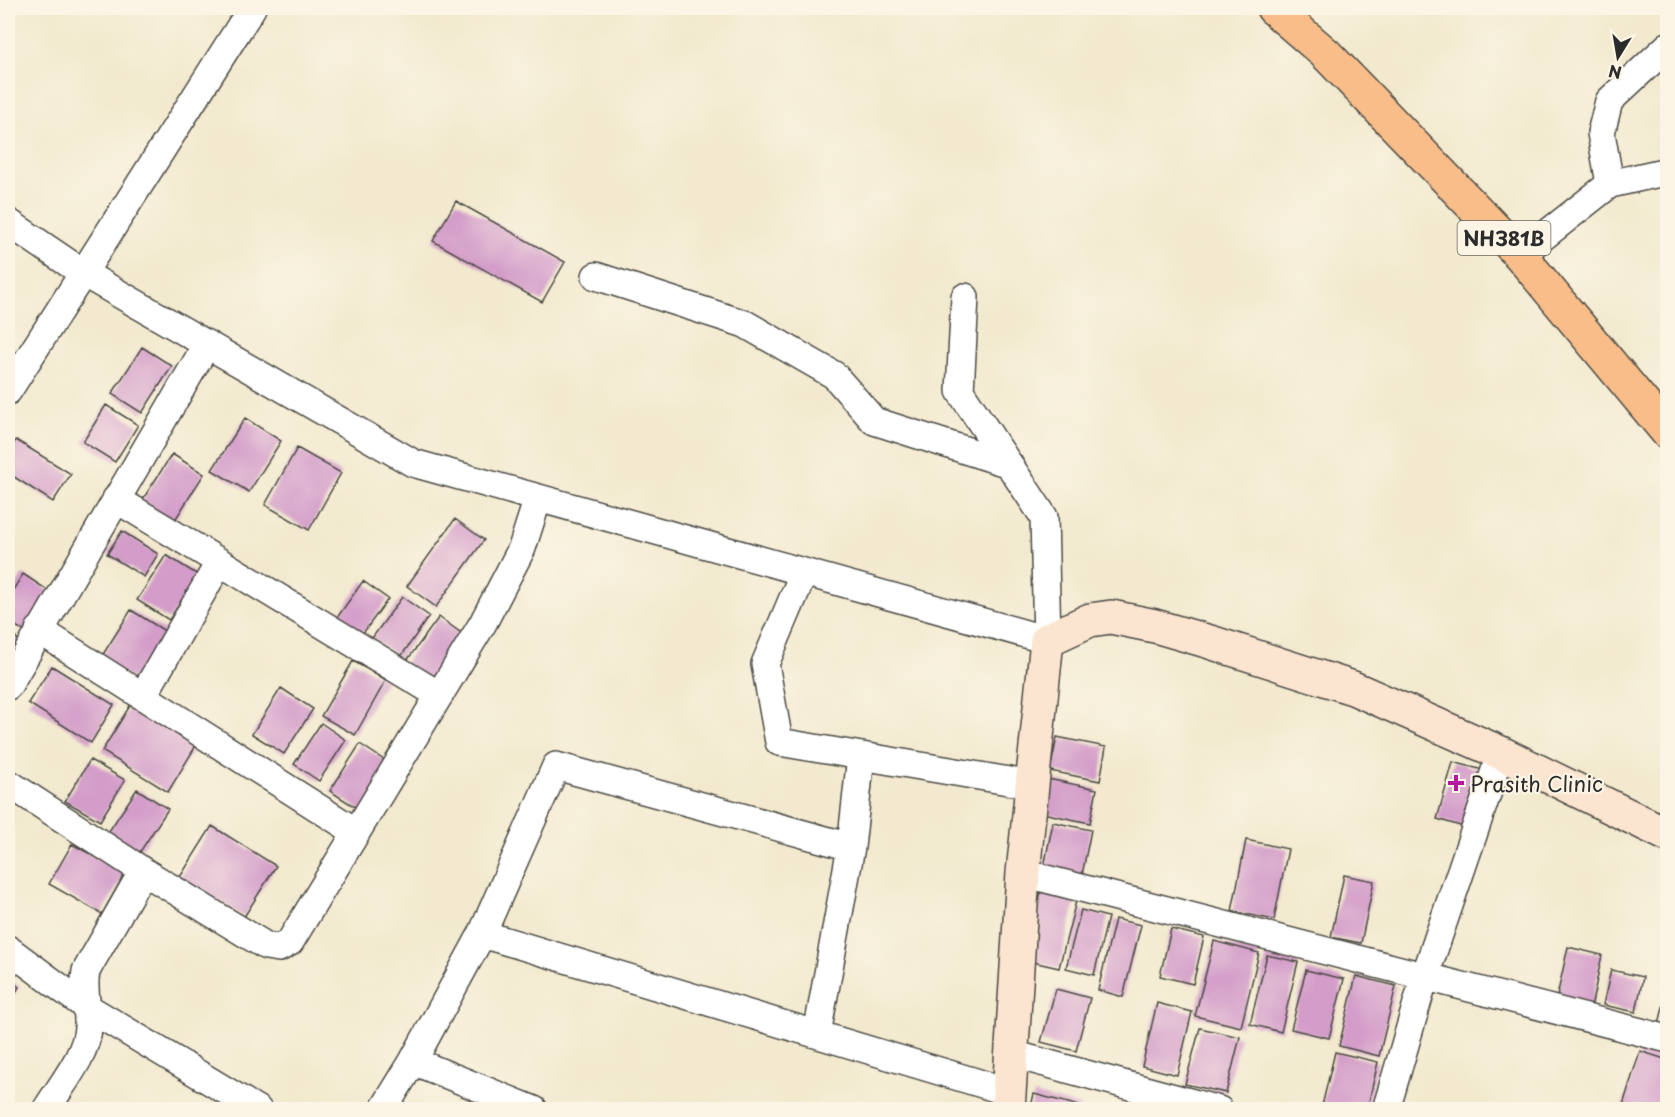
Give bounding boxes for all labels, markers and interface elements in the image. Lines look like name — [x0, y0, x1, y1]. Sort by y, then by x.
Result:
north arrow — [1588, 27, 1648, 87]
text: N — [1606, 60, 1623, 86]
road number: NH381B — [1458, 221, 1550, 255]
place label: Prasith Clinic — [1470, 767, 1603, 799]
marker: Prasith Clinic — [1447, 774, 1465, 792]

